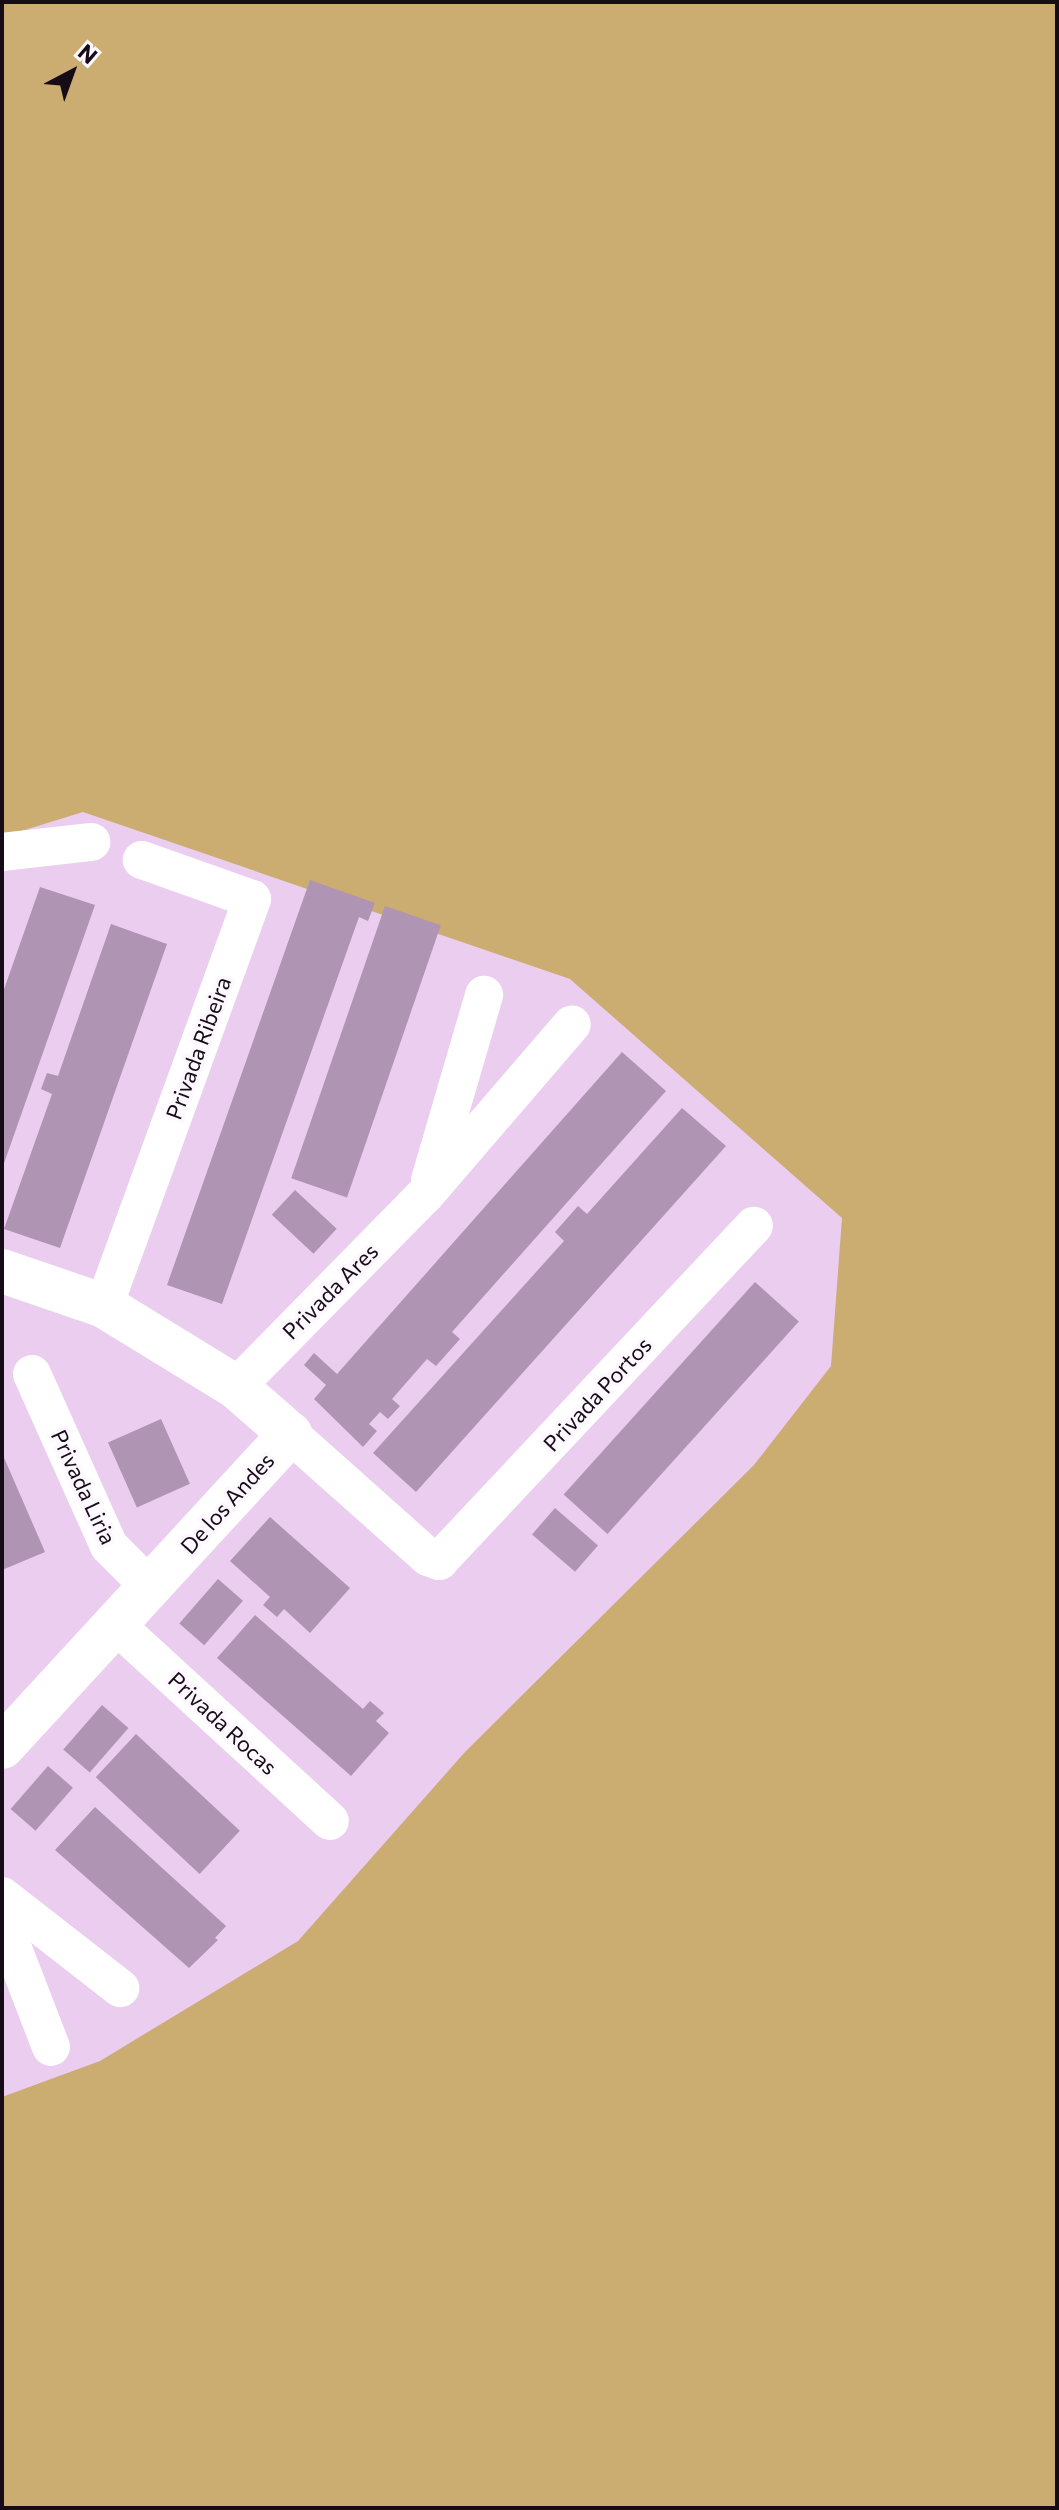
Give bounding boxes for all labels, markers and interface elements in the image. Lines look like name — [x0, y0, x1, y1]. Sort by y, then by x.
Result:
north arrow — [32, 32, 112, 112]
text: N — [73, 38, 103, 69]
street label: Privada Ribeira — [160, 973, 236, 1123]
street label: Privada Ares — [277, 1238, 383, 1344]
street label: Privada Portos — [537, 1331, 657, 1457]
street label: Privada Liria — [46, 1425, 122, 1549]
street label: De los Andes — [175, 1447, 279, 1559]
street label: Privada Rocas — [163, 1666, 283, 1780]

